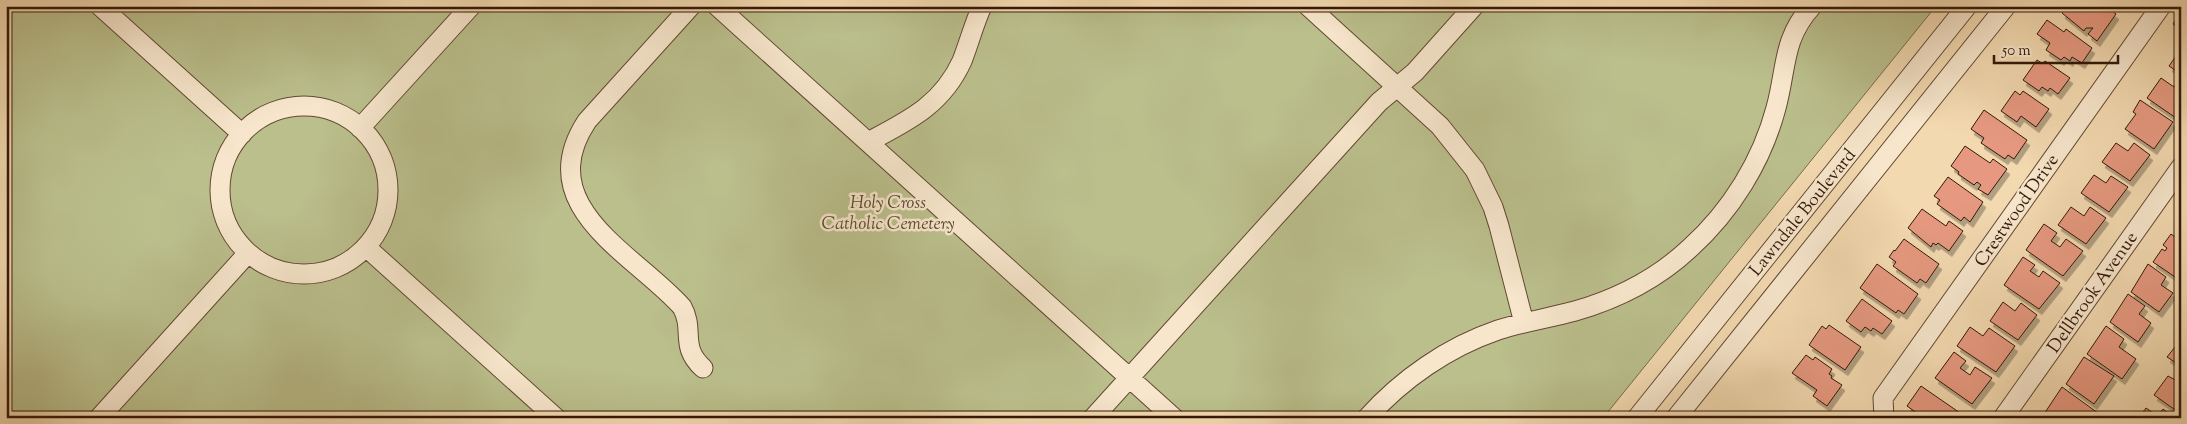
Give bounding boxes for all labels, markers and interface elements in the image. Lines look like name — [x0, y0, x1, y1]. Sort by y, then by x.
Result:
scale bar — [1994, 32, 2118, 64]
text: 50 m — [2001, 41, 2031, 62]
street label: Lawndale Boulevard — [1744, 144, 1863, 283]
street label: Crestwood Drive — [1969, 149, 2066, 273]
park label: Holy Cross Catholic Cemetery — [821, 191, 955, 238]
street label: Dellbrook Avenue — [2042, 227, 2145, 359]

